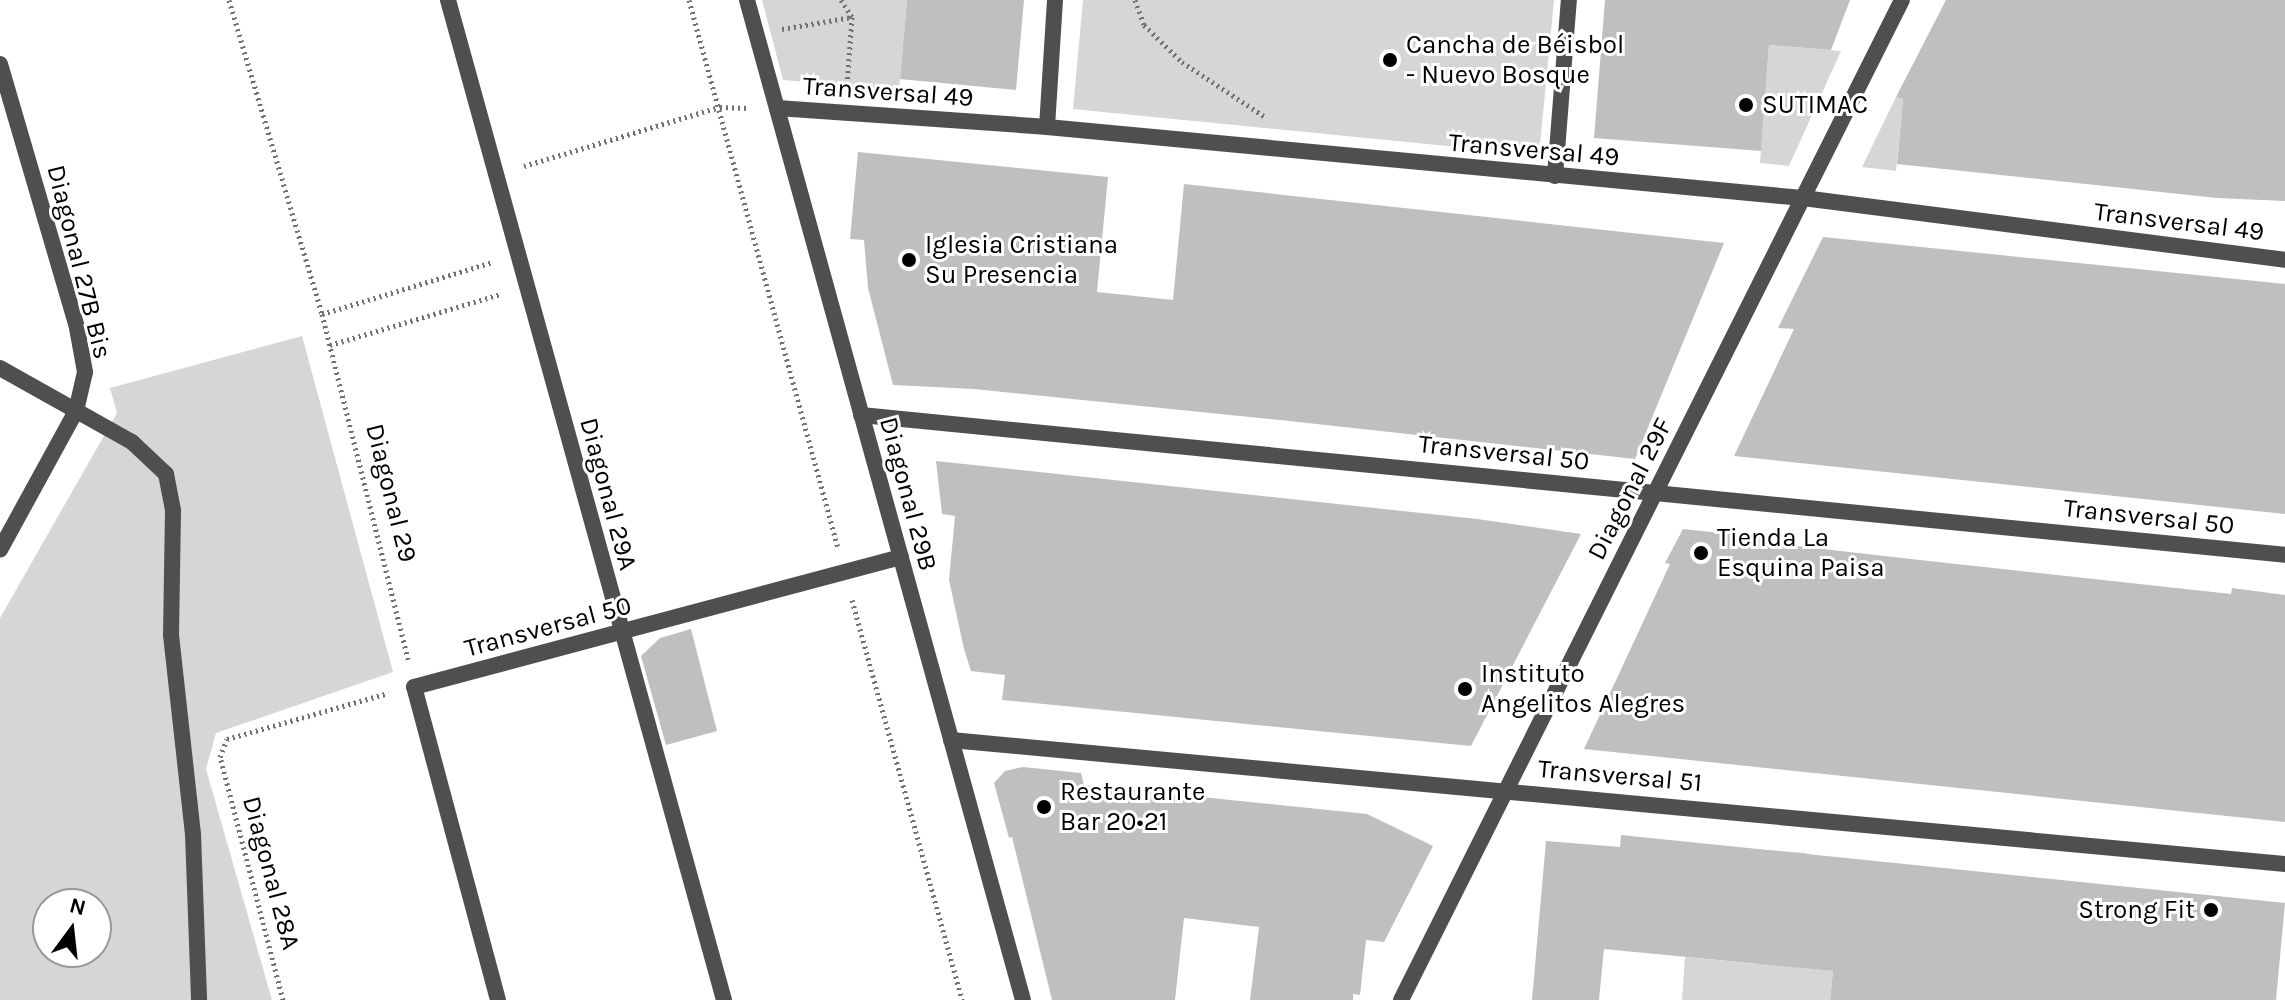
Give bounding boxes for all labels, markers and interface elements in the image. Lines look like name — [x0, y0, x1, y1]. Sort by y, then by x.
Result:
place label: Cancha de Béisbol - Nuevo Bosque — [1406, 29, 1624, 90]
marker: Cancha de Béisbol - Nuevo Bosque — [1381, 51, 1399, 69]
street label: Transversal 49 — [802, 70, 974, 114]
place label: SUTIMAC — [1762, 89, 1868, 121]
marker: SUTIMAC — [1737, 96, 1755, 114]
street label: Transversal 49 — [1447, 127, 1621, 173]
street label: Diagonal 27B Bis — [40, 162, 118, 362]
street label: Transversal 49 — [2092, 196, 2266, 248]
place label: Iglesia Cristiana Su Presencia — [925, 229, 1118, 290]
marker: Iglesia Cristiana Su Presencia — [900, 251, 918, 269]
street label: Diagonal 29F — [1581, 413, 1679, 565]
street label: Diagonal 29A — [573, 414, 643, 574]
street label: Diagonal 29B — [873, 414, 943, 574]
street label: Diagonal 29 — [359, 420, 423, 566]
street label: Transversal 50 — [1417, 429, 1591, 477]
street label: Transversal 50 — [2062, 493, 2236, 541]
place label: Tienda La Esquina Paisa — [1717, 522, 1885, 584]
marker: Tienda La Esquina Paisa — [1692, 544, 1710, 562]
street label: Transversal 50 — [461, 590, 635, 664]
place label: Instituto Angelitos Alegres — [1481, 658, 1685, 720]
marker: Instituto Angelitos Alegres — [1456, 680, 1474, 698]
street label: Transversal 51 — [1537, 753, 1703, 799]
place label: Restaurante Bar 20•21 — [1060, 776, 1205, 838]
street label: Diagonal 28A — [236, 793, 306, 953]
marker: Restaurante Bar 20•21 — [1035, 798, 1053, 816]
north arrow — [32, 888, 112, 968]
text: N — [67, 892, 89, 921]
place label: Strong Fit — [2078, 894, 2195, 926]
marker: Strong Fit — [2202, 901, 2220, 919]

